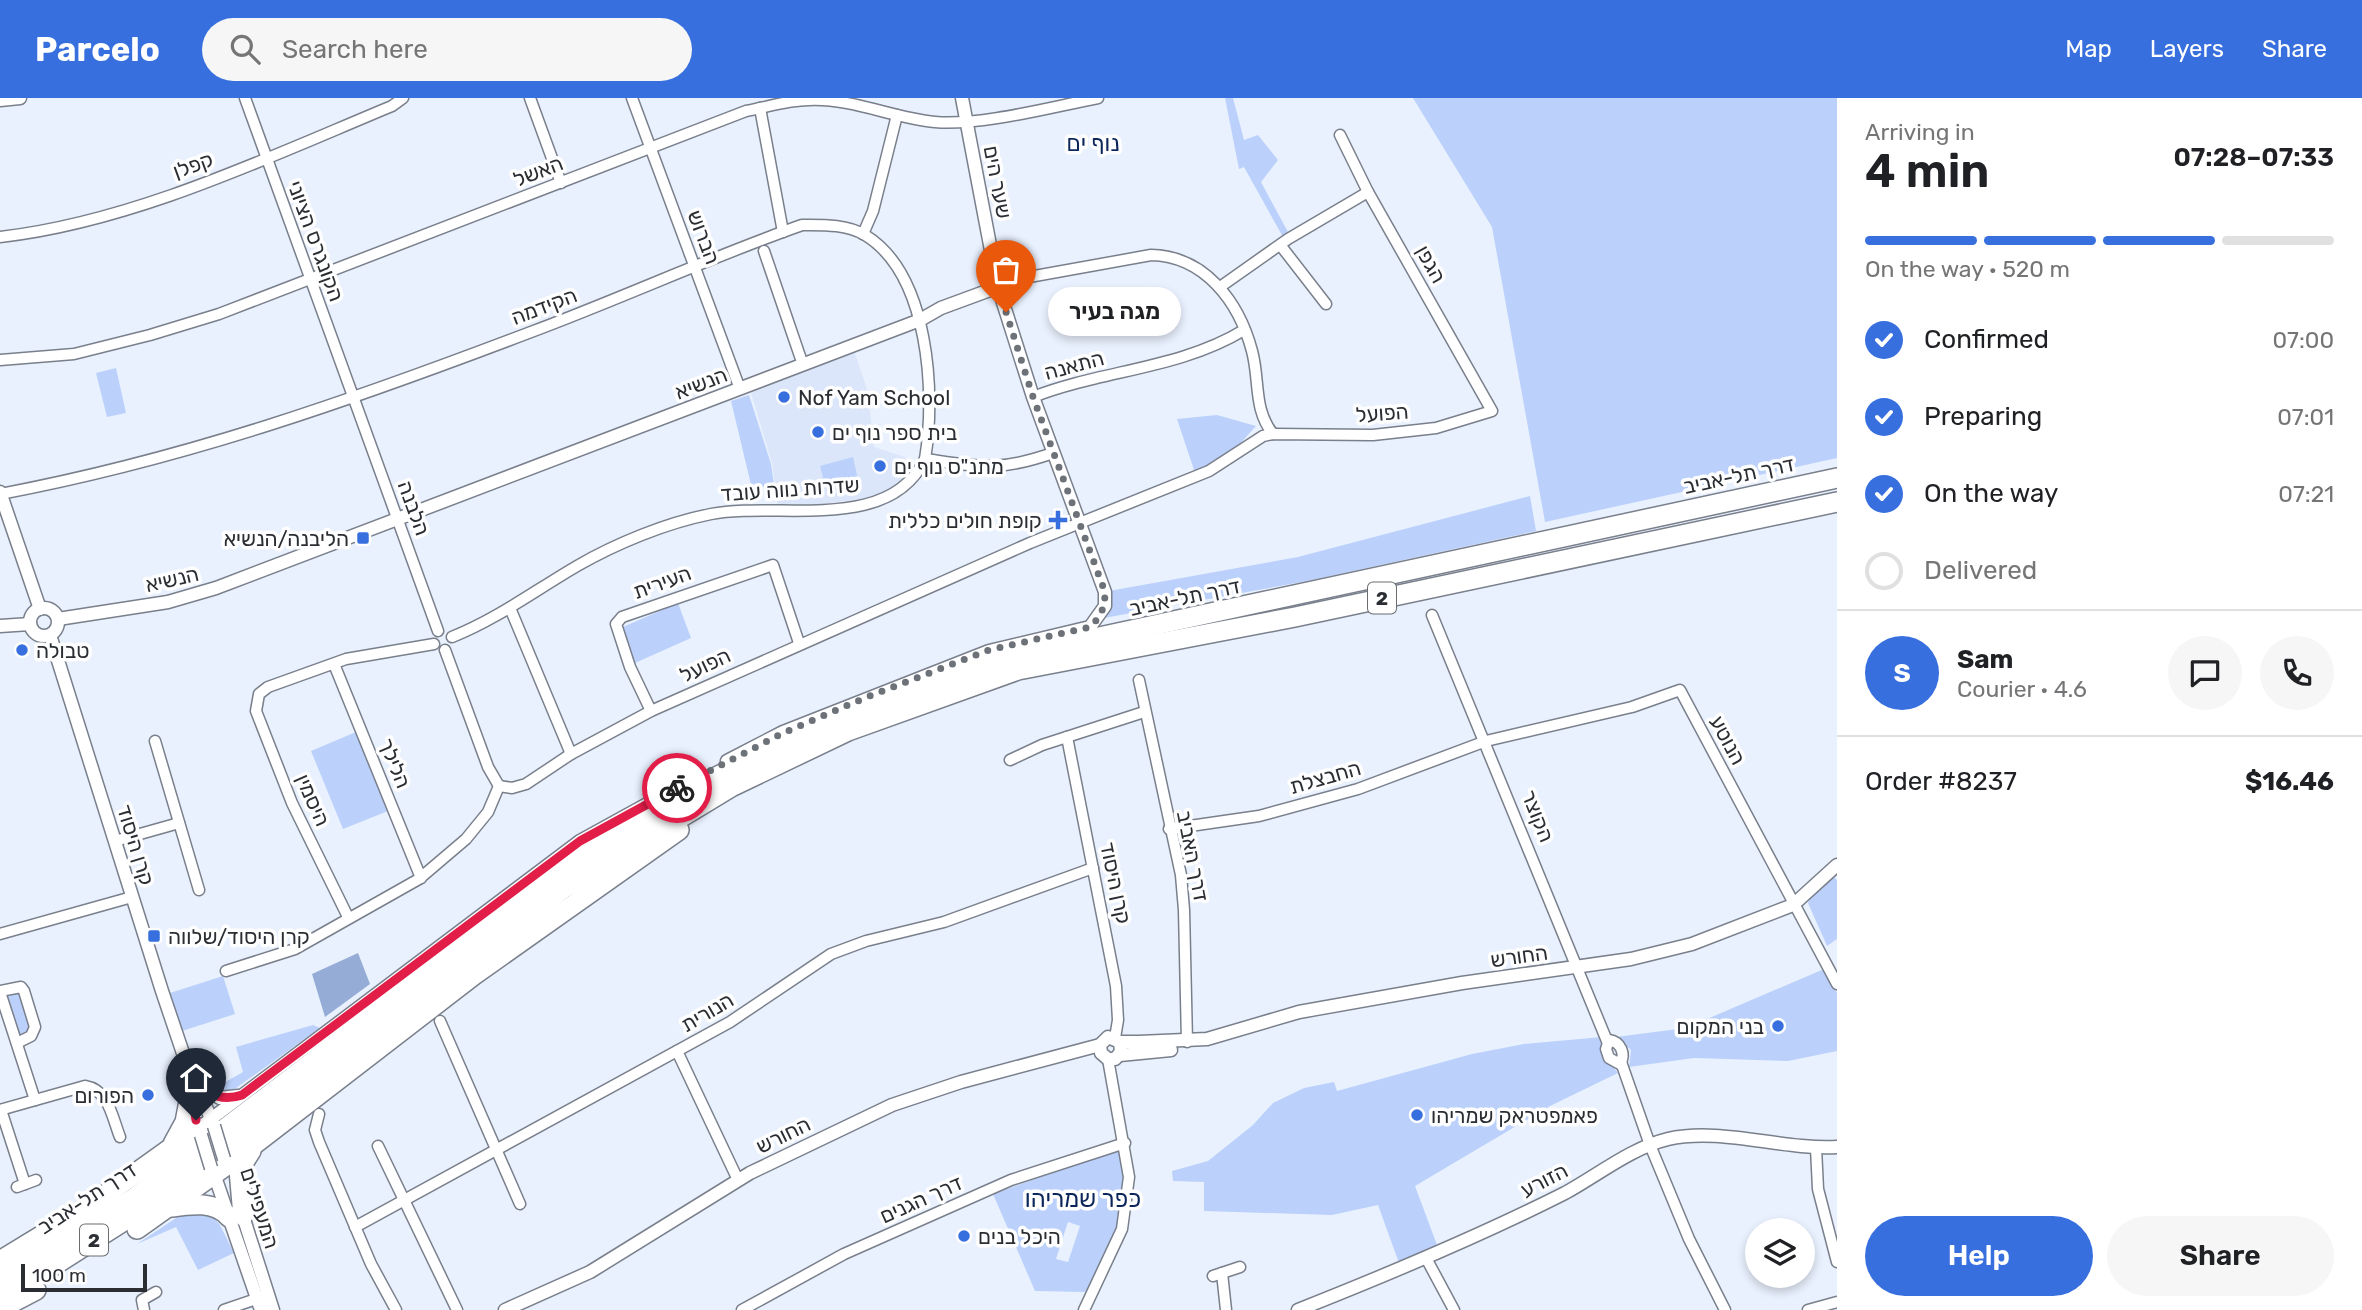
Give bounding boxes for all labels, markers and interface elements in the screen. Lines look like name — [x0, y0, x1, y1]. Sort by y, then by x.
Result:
search box — [202, 18, 692, 81]
text: Parcelo — [35, 30, 160, 69]
icon: search — [226, 30, 264, 68]
text: Search here — [282, 34, 428, 65]
text: Map — [2065, 35, 2112, 63]
text: Layers — [2150, 35, 2224, 63]
text: Share — [2262, 35, 2327, 63]
text: Arriving in — [1865, 118, 1975, 146]
district label: נוף ים — [1066, 129, 1120, 157]
text: 07:28–07:33 — [2173, 142, 2334, 173]
street label: שער הים — [979, 143, 1017, 221]
text: 4 min — [1865, 144, 1989, 199]
street label: קפלן — [169, 146, 217, 184]
street label: האשל — [510, 150, 566, 192]
street label: הקונגרס הציוני — [283, 177, 349, 305]
street label: הברוש — [682, 206, 726, 268]
pin — [976, 240, 1036, 312]
street label: הגפן — [1411, 241, 1451, 287]
icon: bag — [987, 251, 1025, 289]
text: On the way · 520 m — [1865, 255, 2070, 283]
street label: הקידמה — [508, 282, 580, 330]
callout: מגה בעיר — [1048, 288, 1181, 336]
text: מגה בעיר — [1069, 297, 1160, 325]
icon: check — [1865, 321, 1903, 359]
text: Confirmed — [1924, 324, 2049, 355]
text: 07:00 — [2272, 326, 2334, 354]
street label: התאנה — [1041, 345, 1107, 385]
street label: הנשיא — [671, 362, 731, 404]
place label: Nof Yam School — [798, 385, 950, 410]
marker: Nof Yam School — [776, 389, 792, 405]
icon: check — [1865, 398, 1903, 436]
street label: הפועל — [1355, 399, 1409, 427]
text: Preparing — [1924, 401, 2042, 432]
text: 07:01 — [2277, 403, 2334, 431]
place label: בית ספר נוף ים — [832, 420, 957, 445]
marker: בית ספר נוף ים — [810, 424, 826, 440]
street label: דרך תל-אביב — [1681, 451, 1797, 499]
place label: מתנ"ס נוף ים — [894, 454, 1004, 479]
marker: מתנ"ס נוף ים — [872, 458, 888, 474]
street label: שדרות נווה עובד — [720, 472, 860, 506]
icon: check — [1865, 475, 1903, 513]
street label: הלבנה — [393, 477, 435, 539]
text: On the way — [1924, 478, 2058, 509]
text: 07:21 — [2278, 480, 2334, 508]
place label: קופת חולים כללית — [888, 508, 1042, 533]
marker: קופת חולים כללית — [1048, 510, 1068, 530]
place label: הליבנה/הנשיא — [224, 526, 349, 551]
marker: הליבנה/הנשיא — [355, 530, 371, 546]
text: Delivered — [1924, 555, 2037, 586]
street label: העירית — [629, 560, 695, 604]
street label: הנשיא — [143, 561, 201, 597]
street label: דרך תל-אביב — [1127, 573, 1243, 621]
road number: 2 — [1368, 583, 1396, 614]
button: chat — [2168, 636, 2242, 710]
button: phone — [2260, 636, 2334, 710]
place label: טבולה — [36, 638, 89, 663]
marker: טבולה — [14, 642, 30, 658]
street label: הפועל — [676, 642, 734, 688]
text: Sam — [1957, 644, 2013, 675]
text: S — [1893, 658, 1911, 689]
text: Courier · 4.6 — [1957, 675, 2087, 703]
street label: הנוטע — [1705, 711, 1751, 769]
street label: הלילך — [374, 734, 416, 792]
courier — [642, 753, 712, 823]
street label: החבצלת — [1286, 755, 1364, 799]
text: Order #8237 — [1865, 766, 2017, 797]
text: $16.46 — [2245, 766, 2334, 797]
icon: bike — [658, 769, 696, 807]
street label: היסמין — [291, 770, 335, 830]
street label: הקוצר — [1516, 786, 1560, 846]
street label: קרן היסוד — [112, 802, 160, 888]
street label: דרך האביב — [1172, 808, 1214, 904]
street label: קרן היסוד — [1095, 840, 1137, 926]
place label: קרן היסוד/שלווה — [168, 924, 310, 949]
marker: קרן היסוד/שלווה — [146, 928, 162, 944]
street label: החורש — [1489, 940, 1549, 972]
street label: הנורית — [676, 987, 738, 1037]
place label: בני המקום — [1677, 1014, 1764, 1039]
marker: בני המקום — [1770, 1018, 1786, 1034]
pin — [166, 1048, 226, 1120]
icon: home — [177, 1059, 215, 1097]
place label: הפורום — [74, 1083, 134, 1108]
marker: הפורום — [140, 1087, 156, 1103]
place label: פאמפטראק שמריהו — [1431, 1103, 1598, 1128]
marker: פאמפטראק שמריהו — [1409, 1107, 1425, 1123]
street label: החורש — [752, 1111, 814, 1159]
street label: דרך תל-אביב — [33, 1157, 141, 1239]
street label: הזורע — [1516, 1158, 1572, 1202]
street label: המעפילים — [235, 1164, 285, 1252]
street label: דרך הגנים — [876, 1170, 966, 1228]
district label: כפר שמריהו — [1025, 1185, 1141, 1213]
button: Help — [1865, 1216, 2093, 1296]
button: Share — [2107, 1216, 2334, 1296]
map controls — [1745, 1218, 1815, 1288]
button: layers — [1745, 1218, 1815, 1288]
road number: 2 — [80, 1224, 108, 1256]
place label: היכל בנים — [978, 1224, 1061, 1249]
marker: היכל בנים — [956, 1228, 972, 1244]
scale bar — [21, 1261, 147, 1293]
text: 100 m — [32, 1264, 86, 1287]

